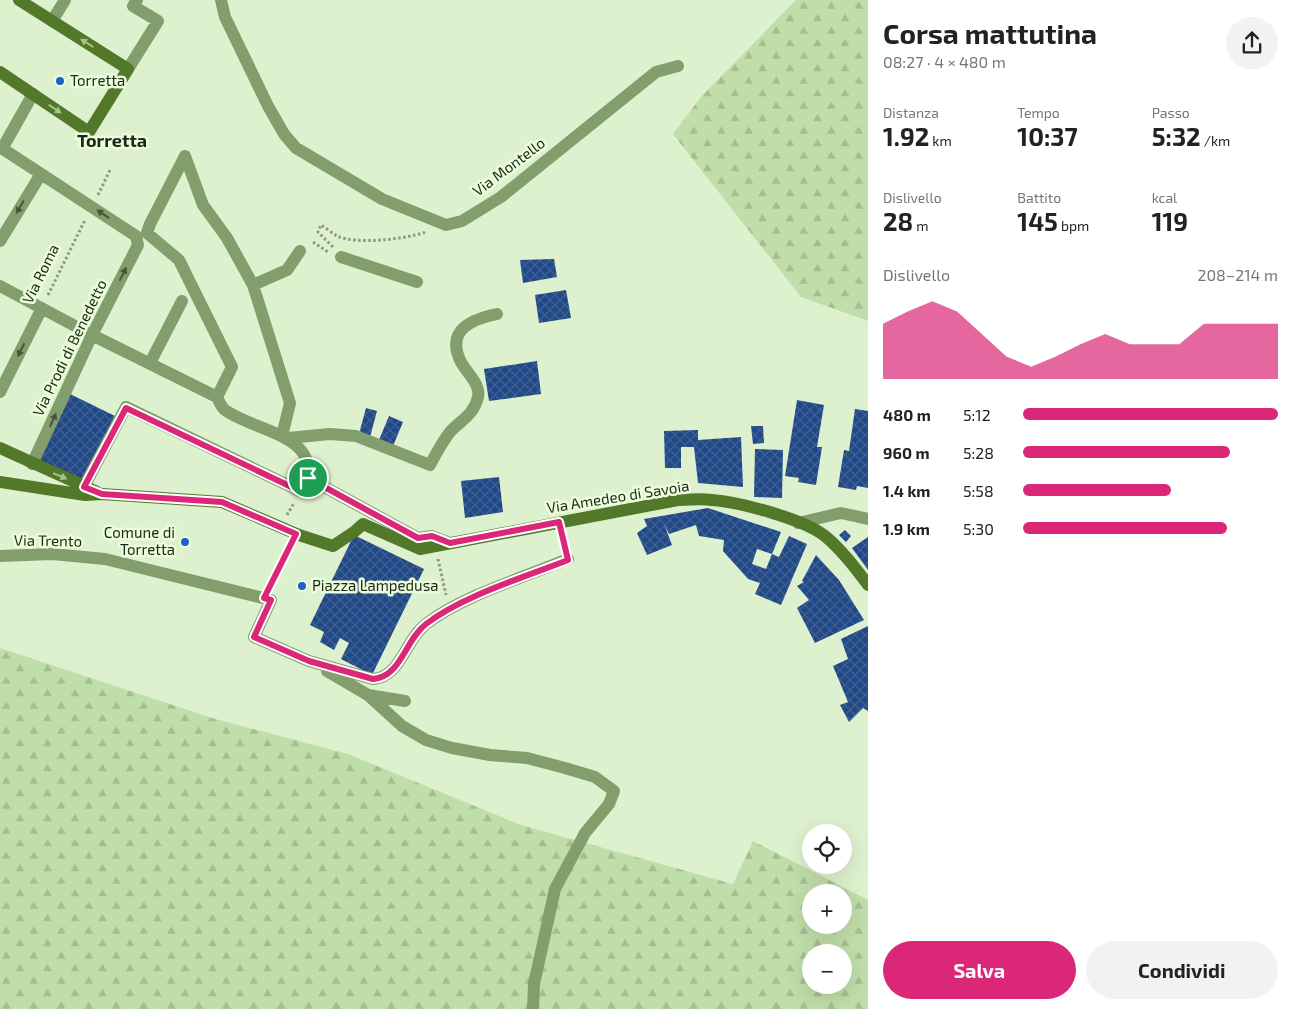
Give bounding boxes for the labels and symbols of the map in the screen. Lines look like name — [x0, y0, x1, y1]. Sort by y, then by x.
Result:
one-way arrow — [80, 38, 93, 48]
place label: Torretta — [70, 71, 125, 89]
marker: Torretta — [54, 75, 66, 87]
one-way arrow — [48, 104, 62, 114]
district label: Torretta — [77, 129, 147, 151]
street label: Via Montello — [469, 133, 548, 199]
one-way arrow — [16, 201, 25, 214]
one-way arrow — [96, 209, 110, 219]
street label: Via Roma — [18, 241, 62, 306]
one-way arrow — [120, 267, 128, 281]
street label: Via Prodi di Benedetto — [28, 276, 110, 419]
one-way arrow — [17, 343, 25, 358]
one-way arrow — [49, 413, 57, 427]
pin — [287, 457, 329, 499]
one-way arrow — [53, 473, 67, 481]
street label: Via Amedeo di Savoia — [545, 476, 690, 516]
place label: Comune di Torretta — [104, 523, 175, 558]
street label: Via Trento — [14, 530, 82, 550]
marker: Comune di Torretta — [179, 536, 191, 548]
place label: Piazza Lampedusa — [312, 576, 439, 594]
marker: Piazza Lampedusa — [296, 580, 308, 592]

